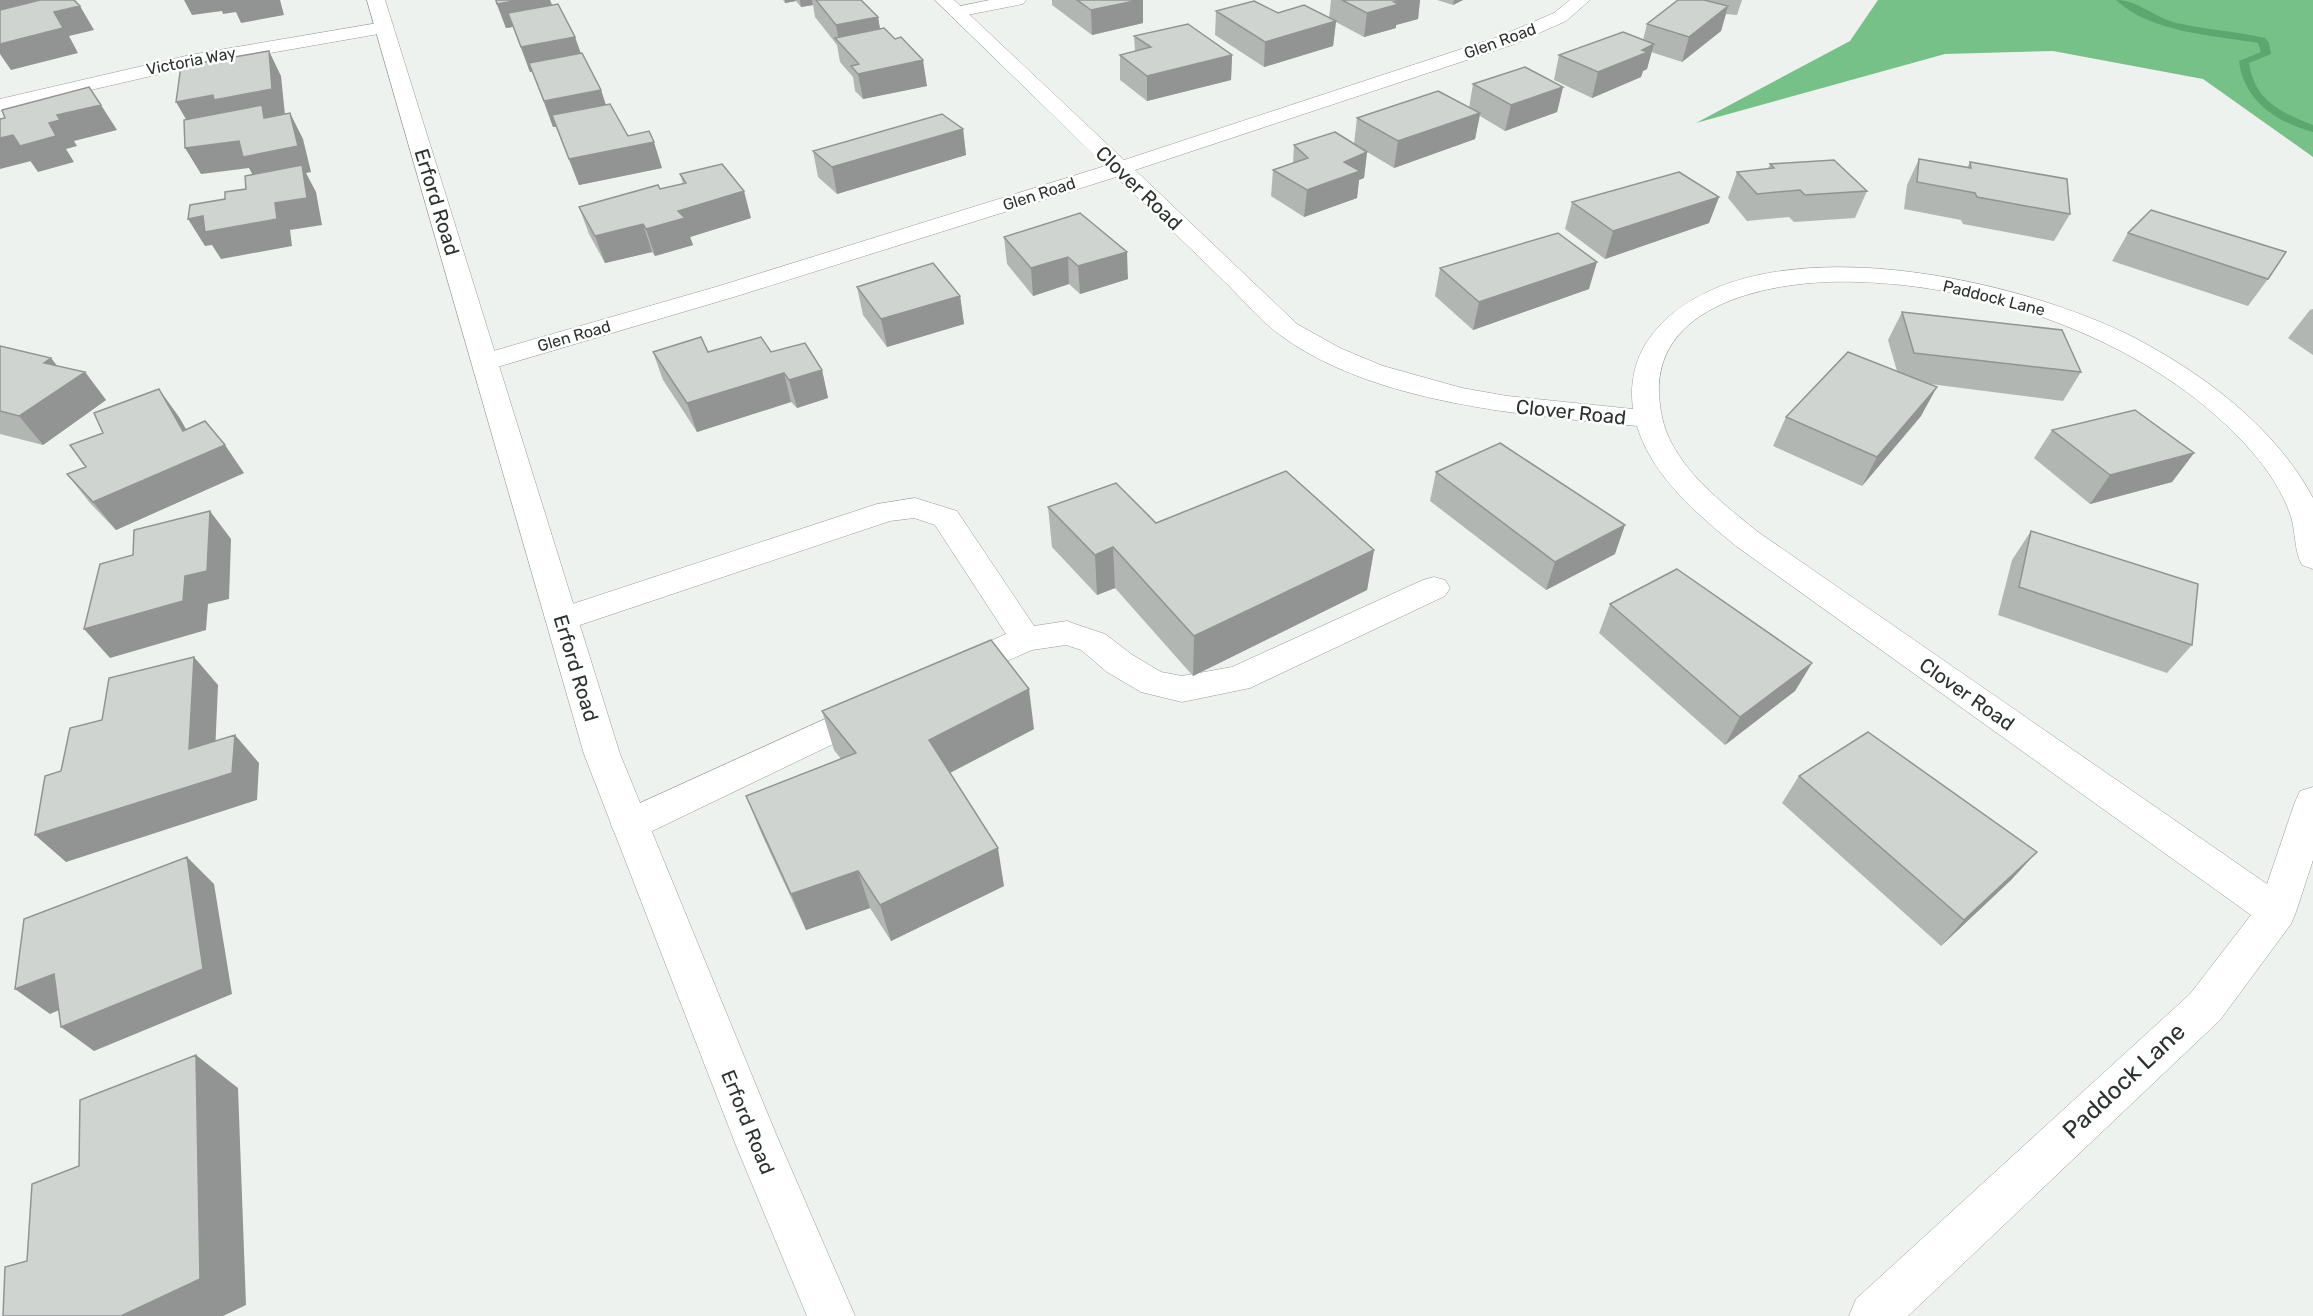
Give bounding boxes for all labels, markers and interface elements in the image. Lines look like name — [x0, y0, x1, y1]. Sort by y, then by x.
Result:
street label: Glen Road — [1461, 19, 1539, 63]
street label: Victoria Way — [145, 43, 238, 79]
street label: Clover Road — [1091, 141, 1187, 235]
street label: Erford Road — [409, 146, 465, 258]
street label: Glen Road — [1000, 173, 1078, 215]
street label: Paddock Lane — [1941, 276, 2047, 320]
street label: Glen Road — [535, 316, 613, 356]
street label: Clover Road — [1515, 394, 1627, 430]
street label: Erford Road — [548, 612, 604, 724]
street label: Clover Road — [1915, 652, 2019, 736]
street label: Paddock Lane — [2057, 1017, 2191, 1145]
street label: Erford Road — [716, 1066, 780, 1178]

